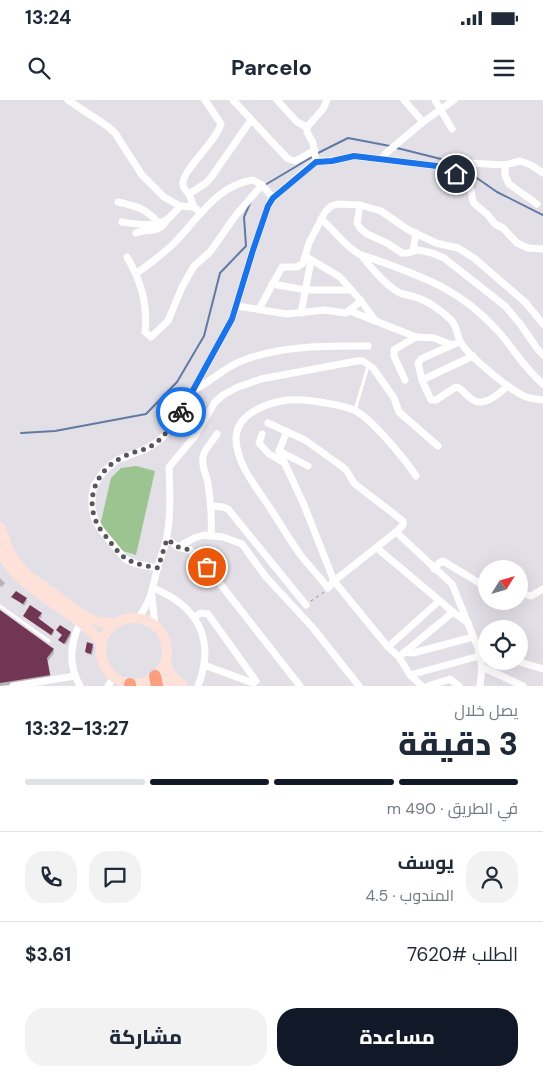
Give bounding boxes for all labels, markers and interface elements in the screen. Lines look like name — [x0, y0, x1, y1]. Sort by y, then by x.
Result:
text: 13:24 — [25, 5, 71, 30]
text: Parcelo — [231, 53, 312, 82]
icon: search — [25, 54, 53, 82]
icon: menu — [490, 54, 518, 82]
pin — [435, 153, 477, 195]
icon: home — [442, 160, 470, 188]
courier — [156, 387, 206, 437]
icon: bike — [167, 398, 195, 426]
pin — [186, 546, 228, 588]
icon: bag — [193, 553, 221, 581]
north arrow — [478, 560, 528, 610]
map controls — [478, 560, 528, 670]
button: locate — [478, 620, 528, 670]
text: يصل خلال — [454, 700, 518, 721]
text: 13:27–13:32 — [25, 716, 129, 741]
text: 3 دقيقة — [398, 723, 518, 765]
text: في الطريق · 490 m — [387, 798, 518, 819]
text: يوسف — [398, 850, 454, 875]
button: phone — [25, 851, 77, 903]
button: chat — [89, 851, 141, 903]
button: person — [466, 851, 518, 903]
text: المندوب · 4.5 — [366, 885, 454, 906]
text: $3.61 — [25, 942, 71, 967]
text: الطلب #7620 — [407, 942, 518, 967]
button: مشاركة — [25, 1008, 267, 1066]
button: مساعدة — [277, 1008, 518, 1066]

